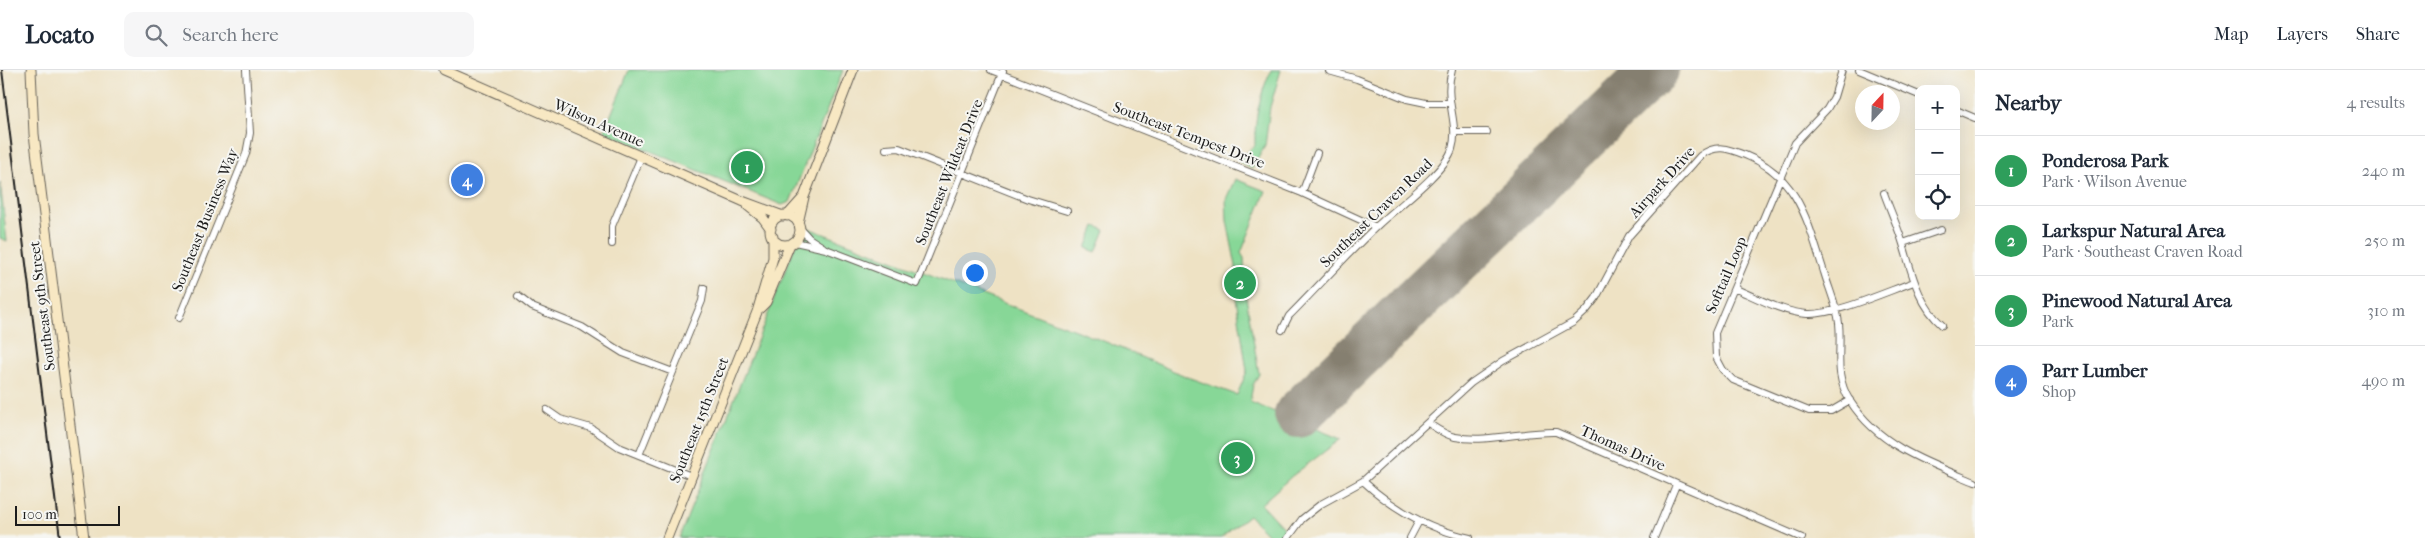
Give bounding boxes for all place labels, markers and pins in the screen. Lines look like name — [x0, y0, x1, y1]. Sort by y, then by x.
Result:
pin: 1 — [731, 148, 763, 186]
pin: 4 — [451, 161, 483, 199]
pin: 2 — [1224, 264, 1256, 302]
pin: 3 — [1221, 439, 1253, 477]

